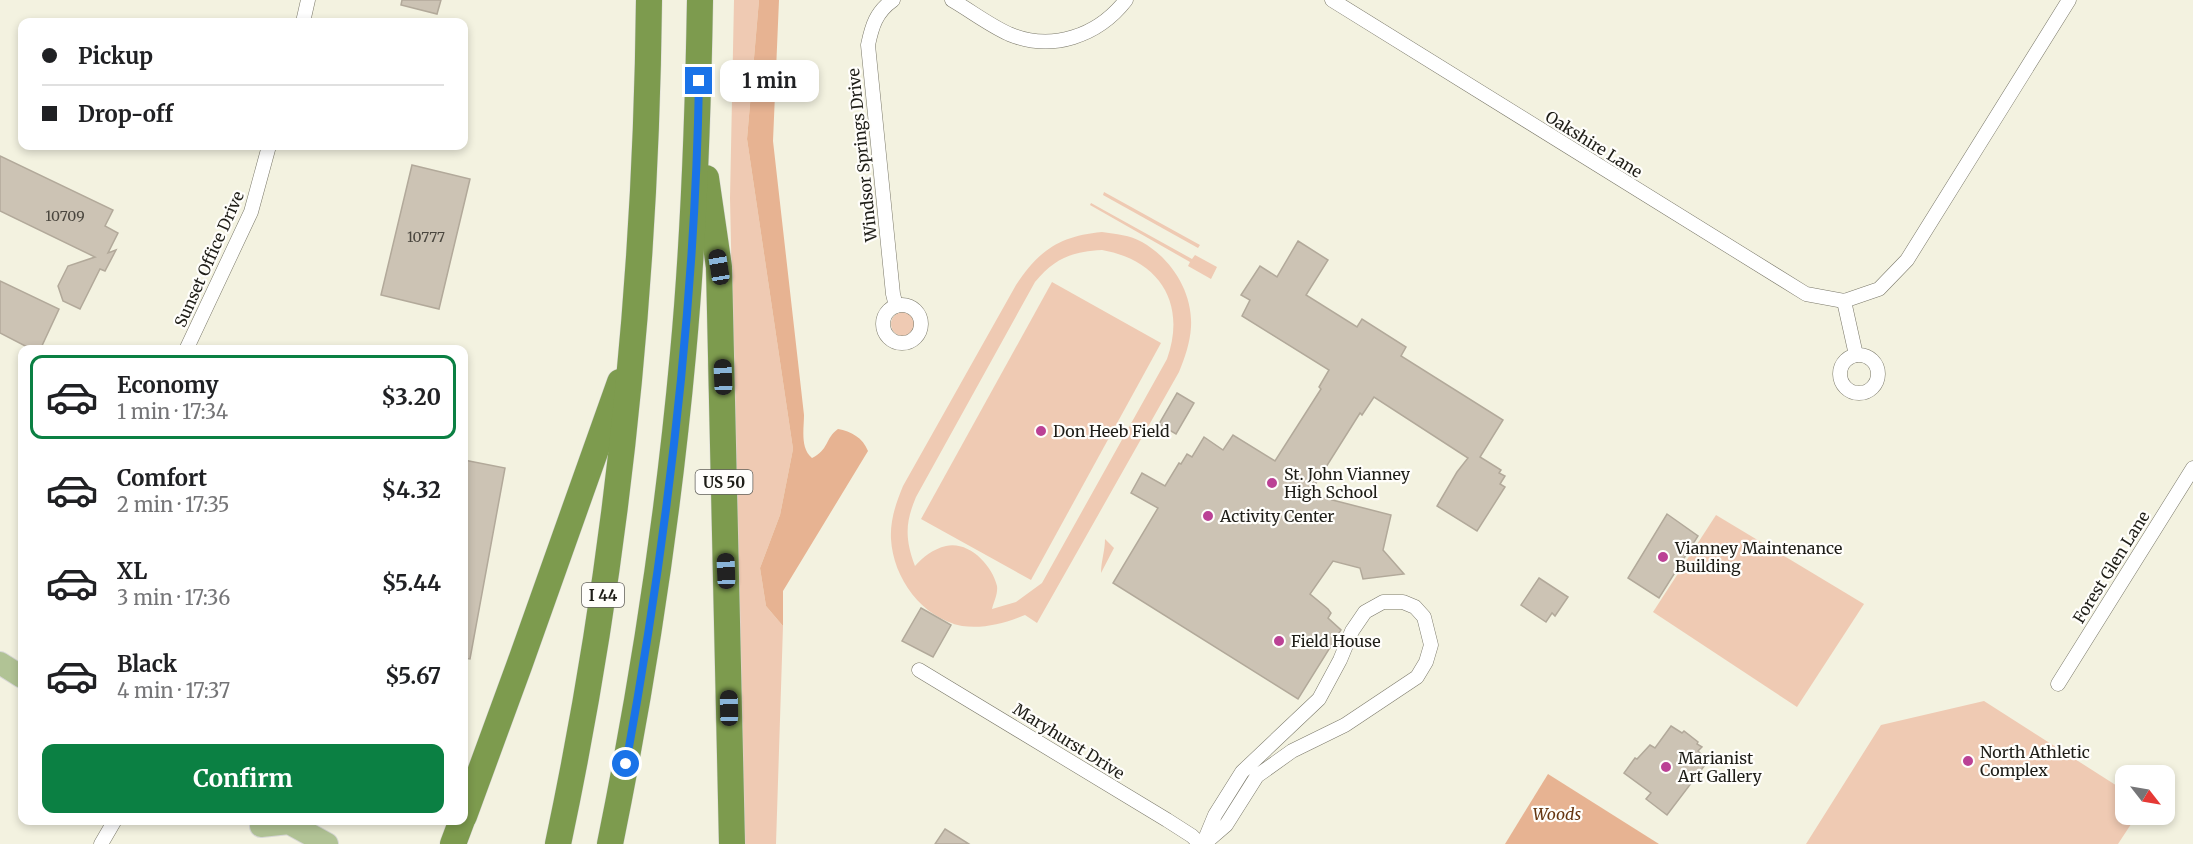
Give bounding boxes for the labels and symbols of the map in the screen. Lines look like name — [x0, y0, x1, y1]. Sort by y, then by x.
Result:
callout: 1 min — [720, 60, 819, 102]
route end — [685, 67, 712, 94]
street label: Windsor Springs Drive — [843, 67, 881, 244]
street label: Oakshire Lane — [1542, 106, 1646, 182]
street label: Sunset Office Drive — [170, 188, 248, 330]
house number: 10709 — [45, 207, 85, 225]
house number: 10777 — [407, 228, 445, 246]
car — [707, 248, 731, 286]
car — [713, 359, 733, 395]
place label: Don Heeb Field — [1053, 421, 1170, 441]
marker: Don Heeb Field — [1034, 424, 1048, 438]
place label: St. John Vianney High School — [1284, 464, 1411, 502]
road number: US 50 — [696, 470, 752, 494]
marker: St. John Vianney High School — [1265, 476, 1279, 490]
place label: Activity Center — [1219, 506, 1334, 526]
street label: Forest Glen Lane — [2068, 507, 2154, 627]
marker: Activity Center — [1201, 509, 1215, 523]
place label: Vianney Maintenance Building — [1674, 538, 1842, 576]
marker: Vianney Maintenance Building — [1656, 550, 1670, 564]
car — [716, 553, 736, 589]
road number: I 44 — [582, 583, 624, 607]
place label: Field House — [1291, 631, 1381, 651]
marker: Field House — [1272, 634, 1286, 648]
car — [720, 690, 738, 726]
street label: Maryhurst Drive — [1010, 699, 1128, 783]
place label: North Athletic Complex — [1980, 742, 2090, 780]
place label: Marianist Art Gallery — [1677, 748, 1763, 786]
route start — [612, 750, 639, 777]
marker: North Athletic Complex — [1961, 754, 1975, 768]
marker: Marianist Art Gallery — [1659, 760, 1673, 774]
north arrow — [2115, 765, 2175, 825]
park label: Woods — [1533, 804, 1582, 824]

